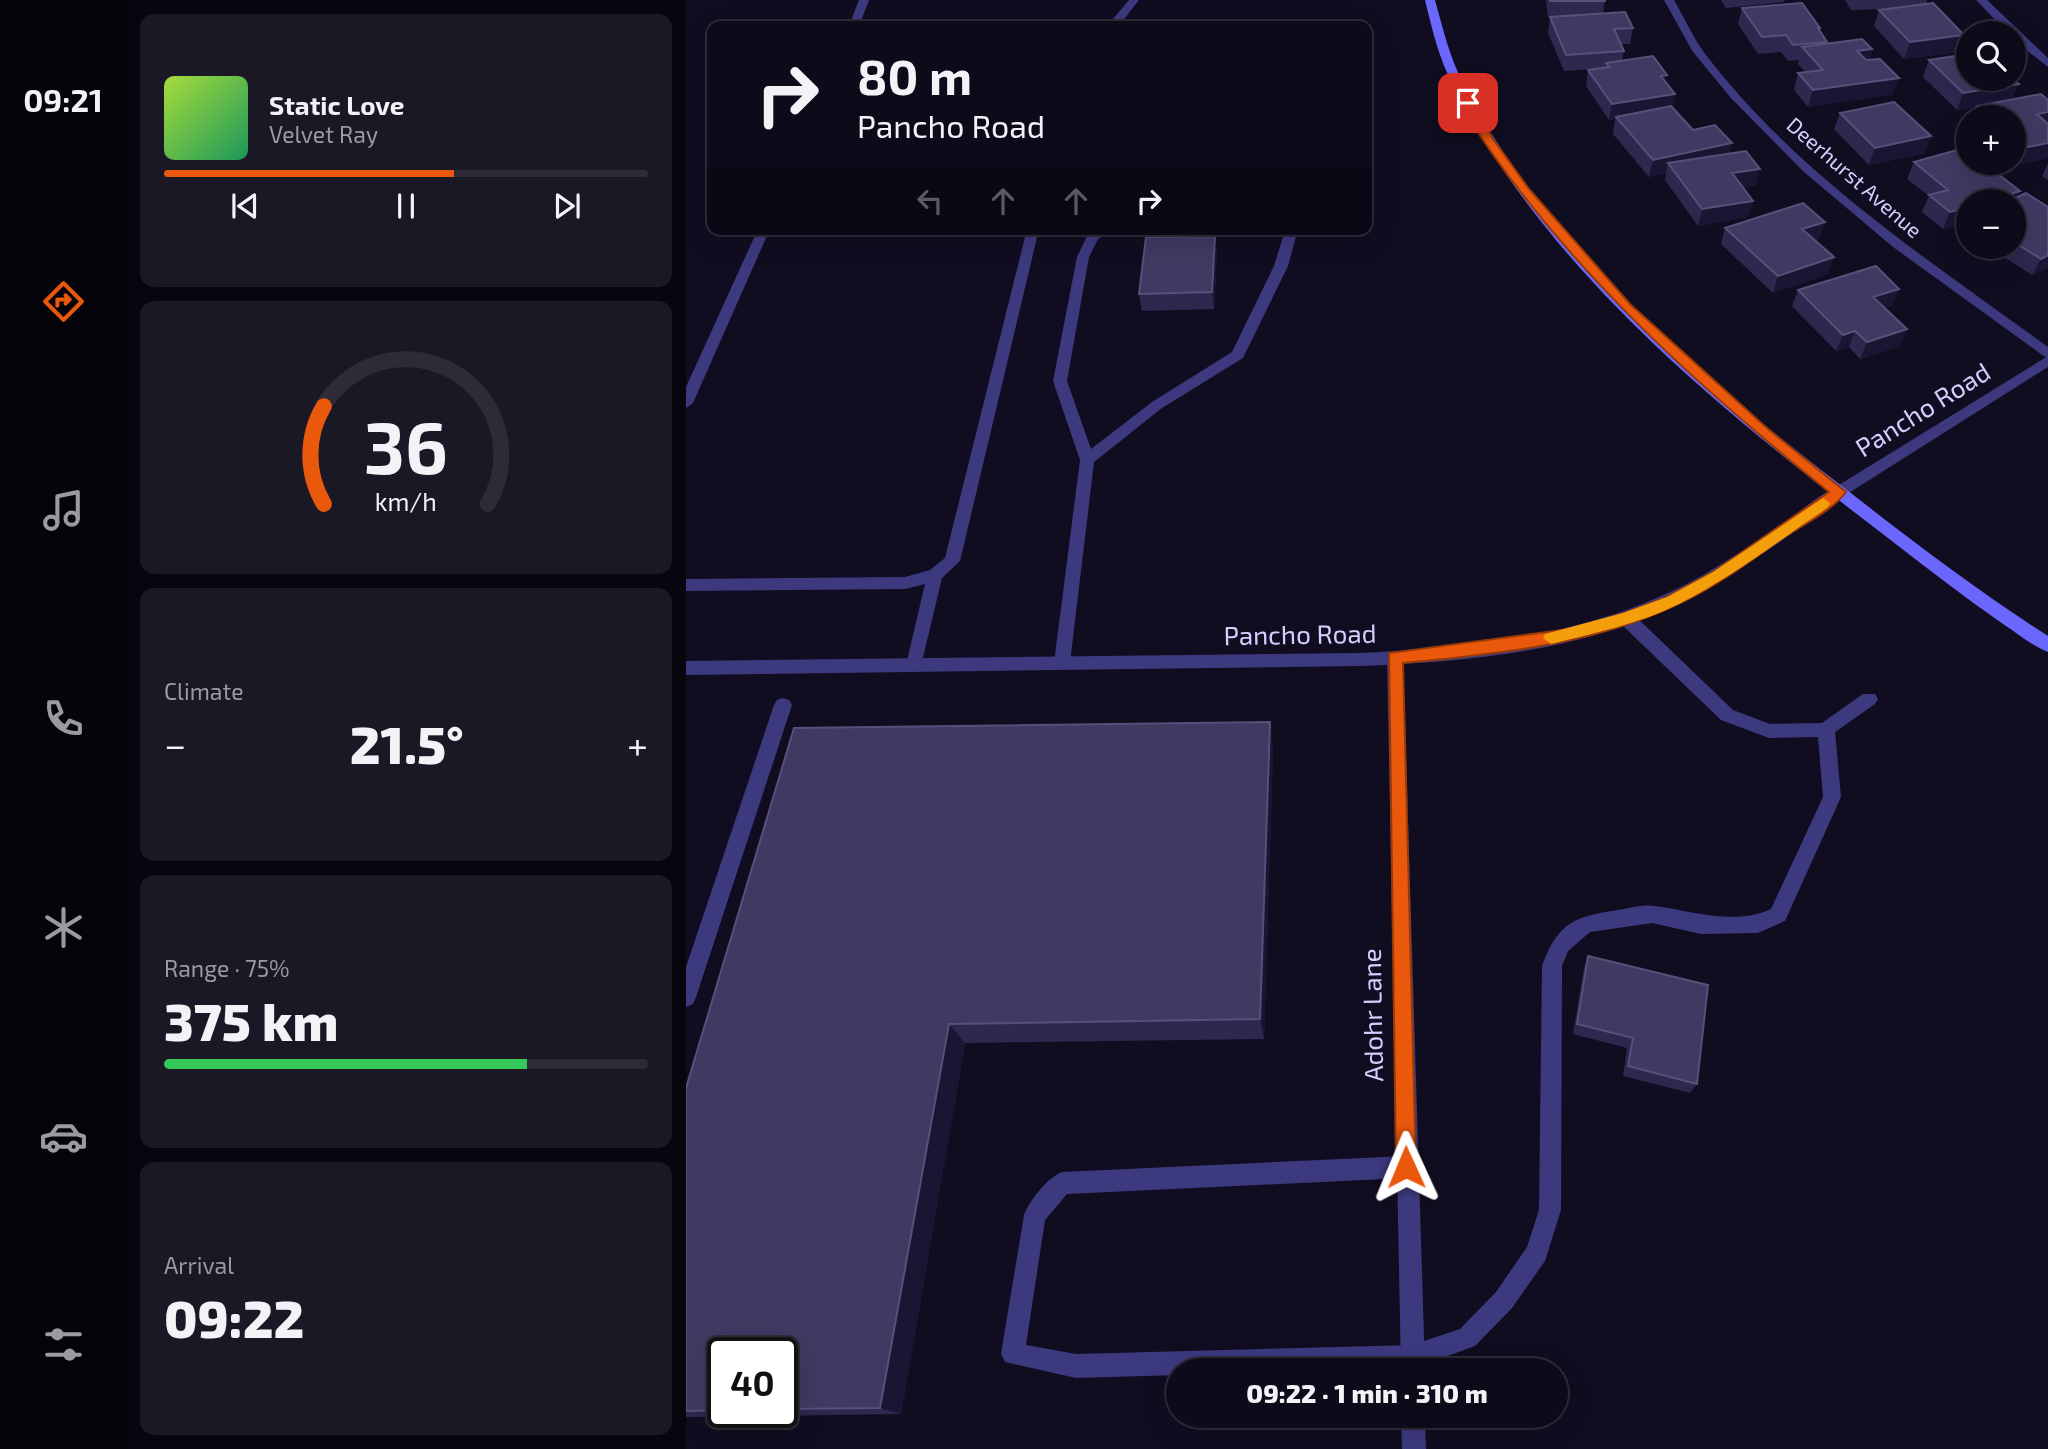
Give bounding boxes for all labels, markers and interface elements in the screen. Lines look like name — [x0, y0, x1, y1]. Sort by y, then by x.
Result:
map controls — [1956, 21, 2026, 259]
button: search — [1956, 21, 2026, 91]
text: 80 m — [857, 46, 972, 105]
icon: right — [742, 49, 833, 140]
pin — [1438, 73, 1498, 133]
text: 09:21 — [23, 80, 103, 118]
icon: arrive — [1449, 84, 1487, 122]
text: Static Love — [269, 89, 405, 120]
button: + — [1956, 105, 2026, 175]
text: Pancho Road — [857, 106, 1045, 144]
street label: Deerhurst Avenue — [1782, 111, 1928, 242]
text: Velvet Ray — [269, 120, 378, 148]
icon: left — [911, 182, 949, 220]
icon: ahead — [984, 182, 1022, 220]
icon: ahead — [1057, 182, 1095, 220]
icon: right — [1130, 182, 1168, 220]
icon: previous — [226, 187, 264, 225]
icon: pause — [387, 187, 425, 225]
icon: next — [548, 187, 586, 225]
button: − — [1956, 189, 2026, 259]
icon: directions — [39, 277, 88, 326]
street label: Pancho Road — [1849, 355, 1995, 462]
text: 36 — [364, 401, 448, 489]
text: km/h — [375, 485, 437, 515]
icon: music — [39, 486, 88, 535]
street label: Pancho Road — [1223, 617, 1377, 650]
text: Climate — [164, 677, 244, 705]
icon: phone — [39, 694, 88, 743]
text: 21.5° — [350, 712, 464, 774]
text: − — [164, 721, 186, 767]
text: + — [627, 721, 648, 767]
icon: climate — [39, 903, 88, 952]
street label: Adohr Lane — [1355, 948, 1388, 1082]
text: Range · 75% — [164, 954, 290, 982]
text: 375 km — [164, 989, 338, 1051]
icon: car — [39, 1112, 88, 1161]
position arrow — [1369, 1130, 1443, 1204]
text: Arrival — [164, 1251, 234, 1279]
text: 09:22 — [164, 1286, 304, 1348]
icon: filters — [39, 1320, 88, 1369]
speed limit sign: 40 — [707, 1337, 798, 1428]
text: 09:22 · 1 min · 310 m — [1246, 1377, 1488, 1408]

